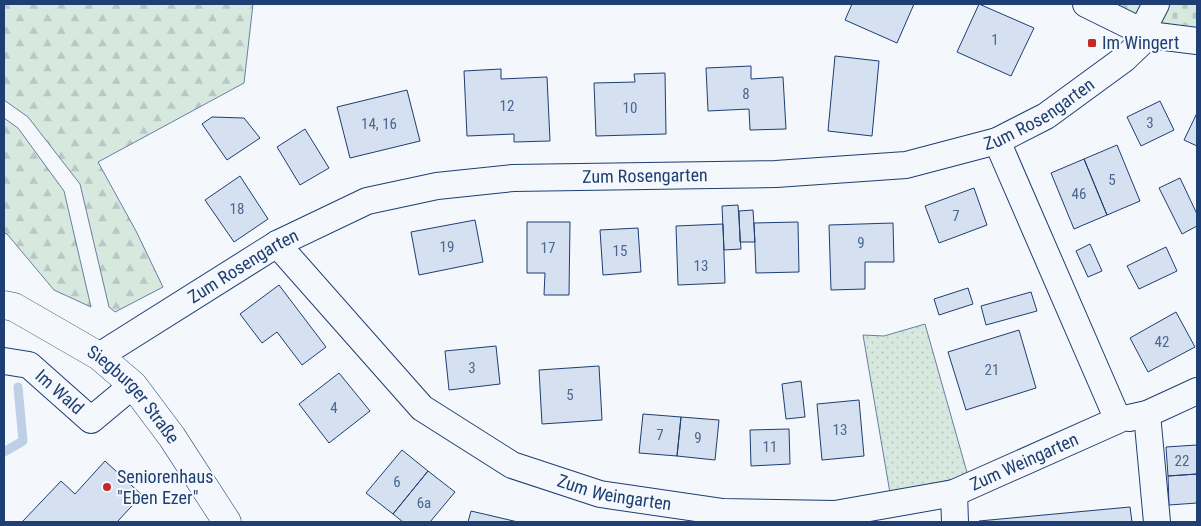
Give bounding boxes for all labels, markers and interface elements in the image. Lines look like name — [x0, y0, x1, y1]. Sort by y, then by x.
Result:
house number: 1 — [991, 31, 999, 49]
place label: Im Wingert — [1102, 32, 1179, 53]
marker: Im Wingert — [1086, 37, 1098, 49]
street label: Zum Rosengarten — [981, 73, 1098, 154]
house number: 8 — [742, 85, 750, 103]
house number: 12 — [500, 97, 514, 115]
house number: 10 — [623, 99, 637, 117]
house number: 3 — [1146, 114, 1154, 132]
house number: 14, 16 — [361, 115, 397, 133]
street label: Zum Rosengarten — [582, 164, 708, 187]
house number: 5 — [1108, 171, 1116, 189]
house number: 46 — [1072, 185, 1086, 203]
house number: 18 — [230, 200, 244, 218]
house number: 7 — [952, 207, 960, 225]
street label: Zum Rosengarten — [184, 224, 302, 307]
house number: 9 — [857, 234, 865, 252]
house number: 19 — [440, 238, 454, 256]
house number: 17 — [541, 239, 555, 257]
house number: 15 — [613, 242, 627, 260]
house number: 13 — [694, 257, 708, 275]
house number: 42 — [1155, 333, 1169, 351]
street label: Siegburger Straße — [84, 341, 184, 447]
house number: 3 — [468, 359, 476, 377]
house number: 21 — [985, 361, 999, 379]
street label: Im Wald — [31, 365, 88, 418]
house number: 5 — [566, 386, 574, 404]
house number: 4 — [330, 399, 338, 417]
house number: 13 — [833, 421, 847, 439]
house number: 7 — [656, 426, 664, 444]
street label: Zum Weingarten — [966, 428, 1081, 495]
house number: 9 — [694, 429, 702, 447]
house number: 11 — [763, 438, 777, 456]
house number: 22 — [1175, 452, 1189, 470]
place label: Seniorenhaus "Eben Ezer" — [117, 466, 213, 508]
street label: Zum Weingarten — [555, 470, 673, 514]
house number: 6 — [393, 473, 401, 491]
marker: Seniorenhaus "Eben Ezer" — [101, 481, 113, 493]
house number: 6a — [417, 494, 431, 512]

